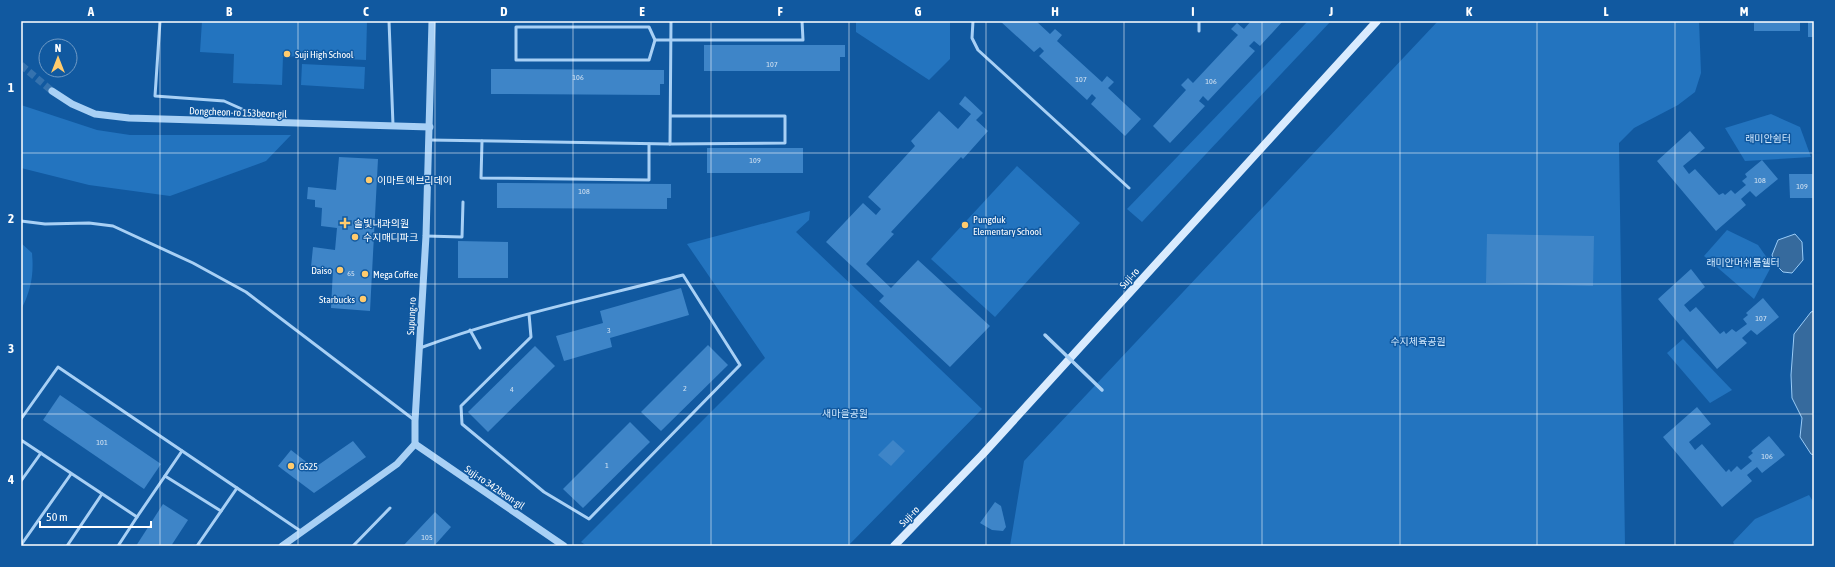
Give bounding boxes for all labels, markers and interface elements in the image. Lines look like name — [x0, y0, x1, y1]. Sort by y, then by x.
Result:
text: A — [87, 4, 95, 19]
text: B — [226, 4, 233, 19]
text: C — [363, 4, 369, 19]
text: D — [500, 4, 508, 19]
text: E — [639, 4, 645, 19]
text: F — [777, 4, 783, 19]
text: G — [915, 4, 922, 19]
text: H — [1051, 4, 1059, 19]
text: I — [1191, 4, 1195, 19]
text: J — [1328, 4, 1333, 19]
text: K — [1466, 4, 1473, 19]
text: L — [1603, 4, 1609, 19]
text: M — [1740, 4, 1749, 19]
north arrow — [38, 38, 78, 78]
text: N — [55, 42, 61, 54]
marker: Suji High School — [282, 49, 292, 59]
place label: Suji High School — [295, 49, 354, 60]
house number: 107 — [766, 60, 778, 69]
house number: 106 — [572, 73, 584, 82]
house number: 107 — [1075, 75, 1087, 84]
house number: 106 — [1205, 77, 1217, 86]
text: 1 — [8, 80, 14, 95]
street label: Dongcheon-ro 153beon-gil — [189, 105, 287, 120]
park label: 래미안쉼터 — [1745, 133, 1791, 144]
house number: 109 — [749, 156, 761, 165]
marker: 이마트 에브리데이 — [364, 175, 374, 185]
place label: 이마트 에브리데이 — [377, 175, 452, 186]
house number: 108 — [1754, 176, 1766, 185]
house number: 109 — [1796, 182, 1808, 191]
house number: 108 — [578, 187, 590, 196]
text: 2 — [8, 211, 14, 226]
place label: Pungduk Elementary School — [973, 214, 1042, 237]
marker: 솔빛내과의원 — [339, 217, 351, 229]
place label: 솔빛내과의원 — [354, 218, 409, 229]
marker: Pungduk Elementary School — [960, 220, 970, 230]
marker: 수지매디파크 — [350, 232, 360, 242]
place label: 수지매디파크 — [363, 232, 418, 243]
park label: 래미안머쉬룸쉘터 — [1706, 257, 1780, 268]
place label: Daiso — [311, 265, 332, 276]
marker: Daiso — [335, 265, 345, 275]
street label: Suji-ro — [1117, 266, 1142, 291]
house number: 65 — [347, 269, 355, 278]
marker: Mega Coffee — [360, 269, 370, 279]
place label: Mega Coffee — [373, 269, 418, 280]
place label: Starbucks — [319, 294, 355, 305]
marker: Starbucks — [358, 294, 368, 304]
street label: Supung-ro — [405, 297, 418, 335]
house number: 107 — [1755, 314, 1767, 323]
house number: 3 — [607, 326, 611, 335]
park label: 수지체육공원 — [1390, 336, 1446, 347]
text: 3 — [8, 341, 14, 356]
house number: 2 — [683, 384, 687, 393]
house number: 4 — [510, 385, 514, 394]
park label: 새마을공원 — [822, 408, 868, 419]
house number: 101 — [96, 438, 108, 447]
house number: 106 — [1761, 452, 1773, 461]
marker: GS25 — [286, 461, 296, 471]
place label: GS25 — [299, 461, 318, 472]
house number: 1 — [605, 461, 609, 470]
street label: Suji-ro 342beon-gil — [463, 463, 527, 512]
text: 4 — [7, 472, 14, 487]
scale bar — [40, 503, 151, 529]
street label: Suji-ro — [897, 504, 922, 529]
text: 50 m — [46, 510, 68, 524]
house number: 105 — [421, 533, 433, 542]

